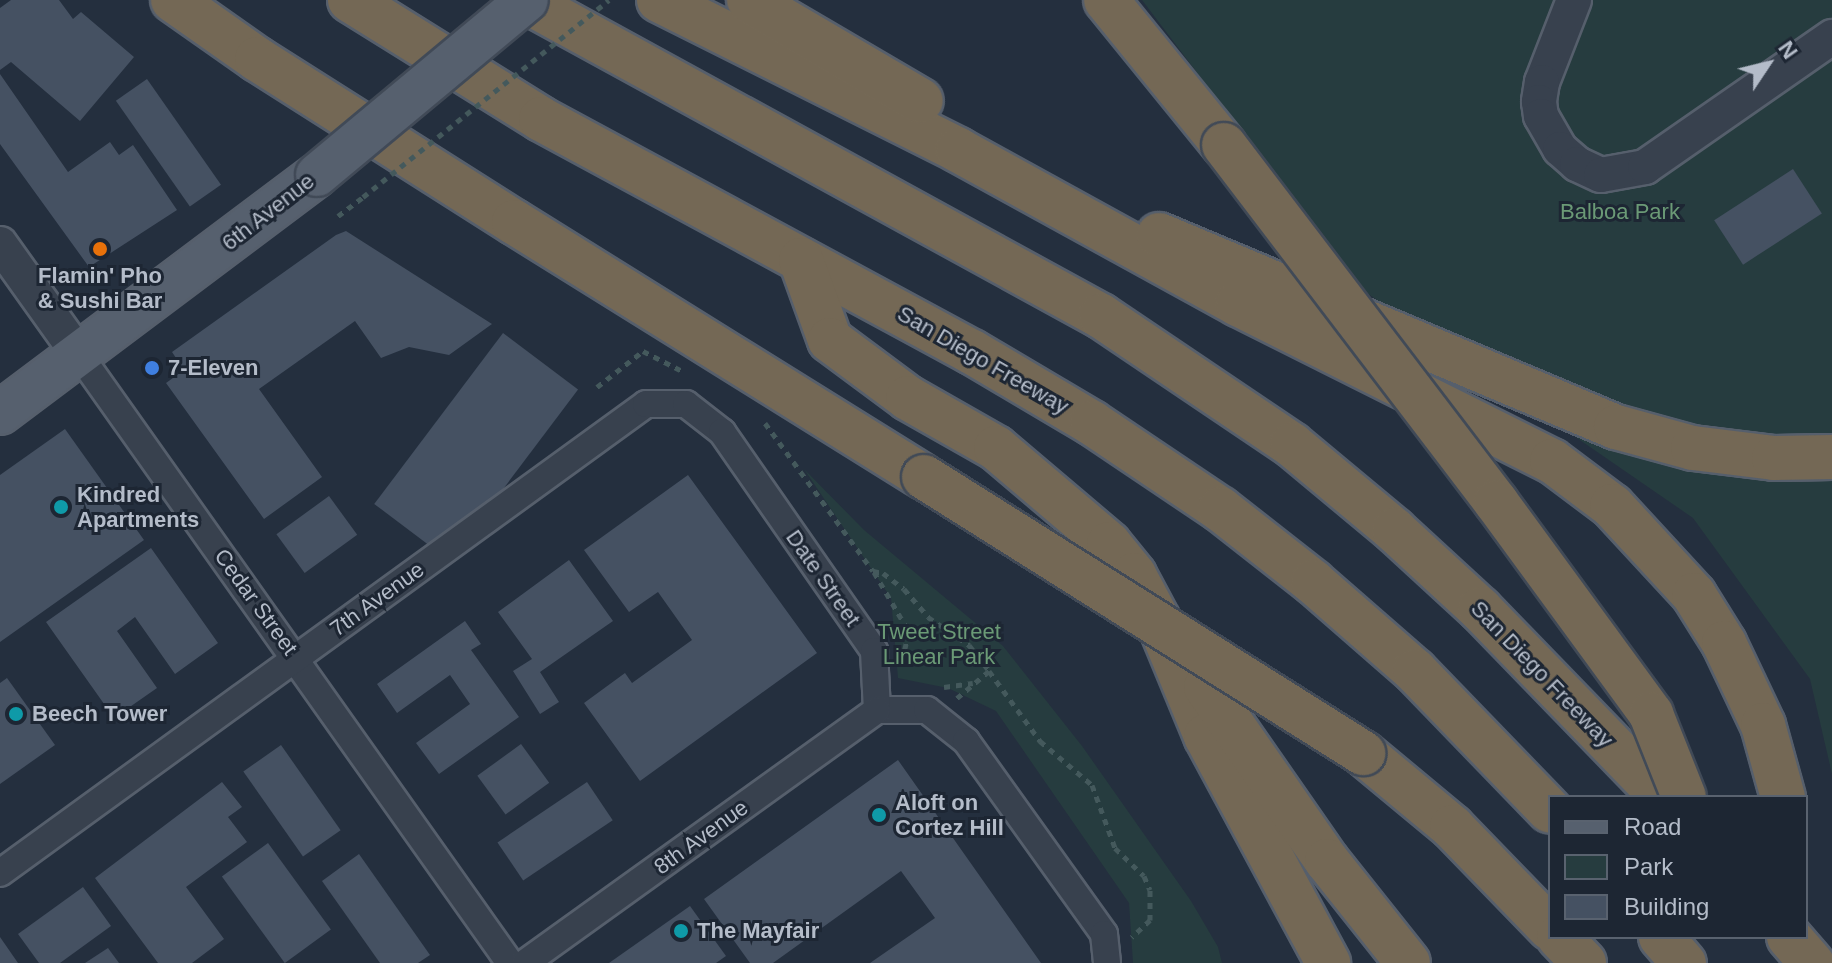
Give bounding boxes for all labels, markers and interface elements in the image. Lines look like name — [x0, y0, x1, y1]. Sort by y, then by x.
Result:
north arrow — [1728, 24, 1808, 104]
text: N — [1773, 36, 1803, 64]
street label: 6th Avenue — [216, 167, 320, 257]
park label: Balboa Park — [1560, 199, 1680, 225]
marker: Flamin' Pho & Sushi Bar — [91, 240, 109, 258]
place label: Flamin' Pho & Sushi Bar — [38, 262, 162, 314]
street label: San Diego Freeway — [893, 300, 1073, 420]
place label: 7-Eleven — [168, 355, 258, 381]
marker: 7-Eleven — [143, 359, 161, 377]
place label: Kindred Apartments — [77, 481, 199, 532]
marker: Kindred Apartments — [52, 498, 70, 516]
street label: Date Street — [780, 525, 866, 631]
street label: Cedar Street — [209, 544, 303, 660]
street label: 7th Avenue — [324, 556, 430, 642]
street label: San Diego Freeway — [1465, 595, 1619, 753]
park label: Tweet Street Linear Park — [877, 618, 1001, 670]
place label: Beech Tower — [32, 701, 167, 727]
marker: Beech Tower — [7, 705, 25, 723]
place label: Aloft on Cortez Hill — [895, 789, 1004, 840]
street label: 8th Avenue — [648, 794, 754, 880]
legend — [1548, 795, 1808, 939]
marker: Aloft on Cortez Hill — [870, 806, 888, 824]
text: Road — [1624, 813, 1681, 840]
text: Park — [1624, 853, 1673, 880]
text: Building — [1624, 893, 1709, 920]
place label: The Mayfair — [697, 918, 819, 944]
marker: The Mayfair — [672, 922, 690, 940]

